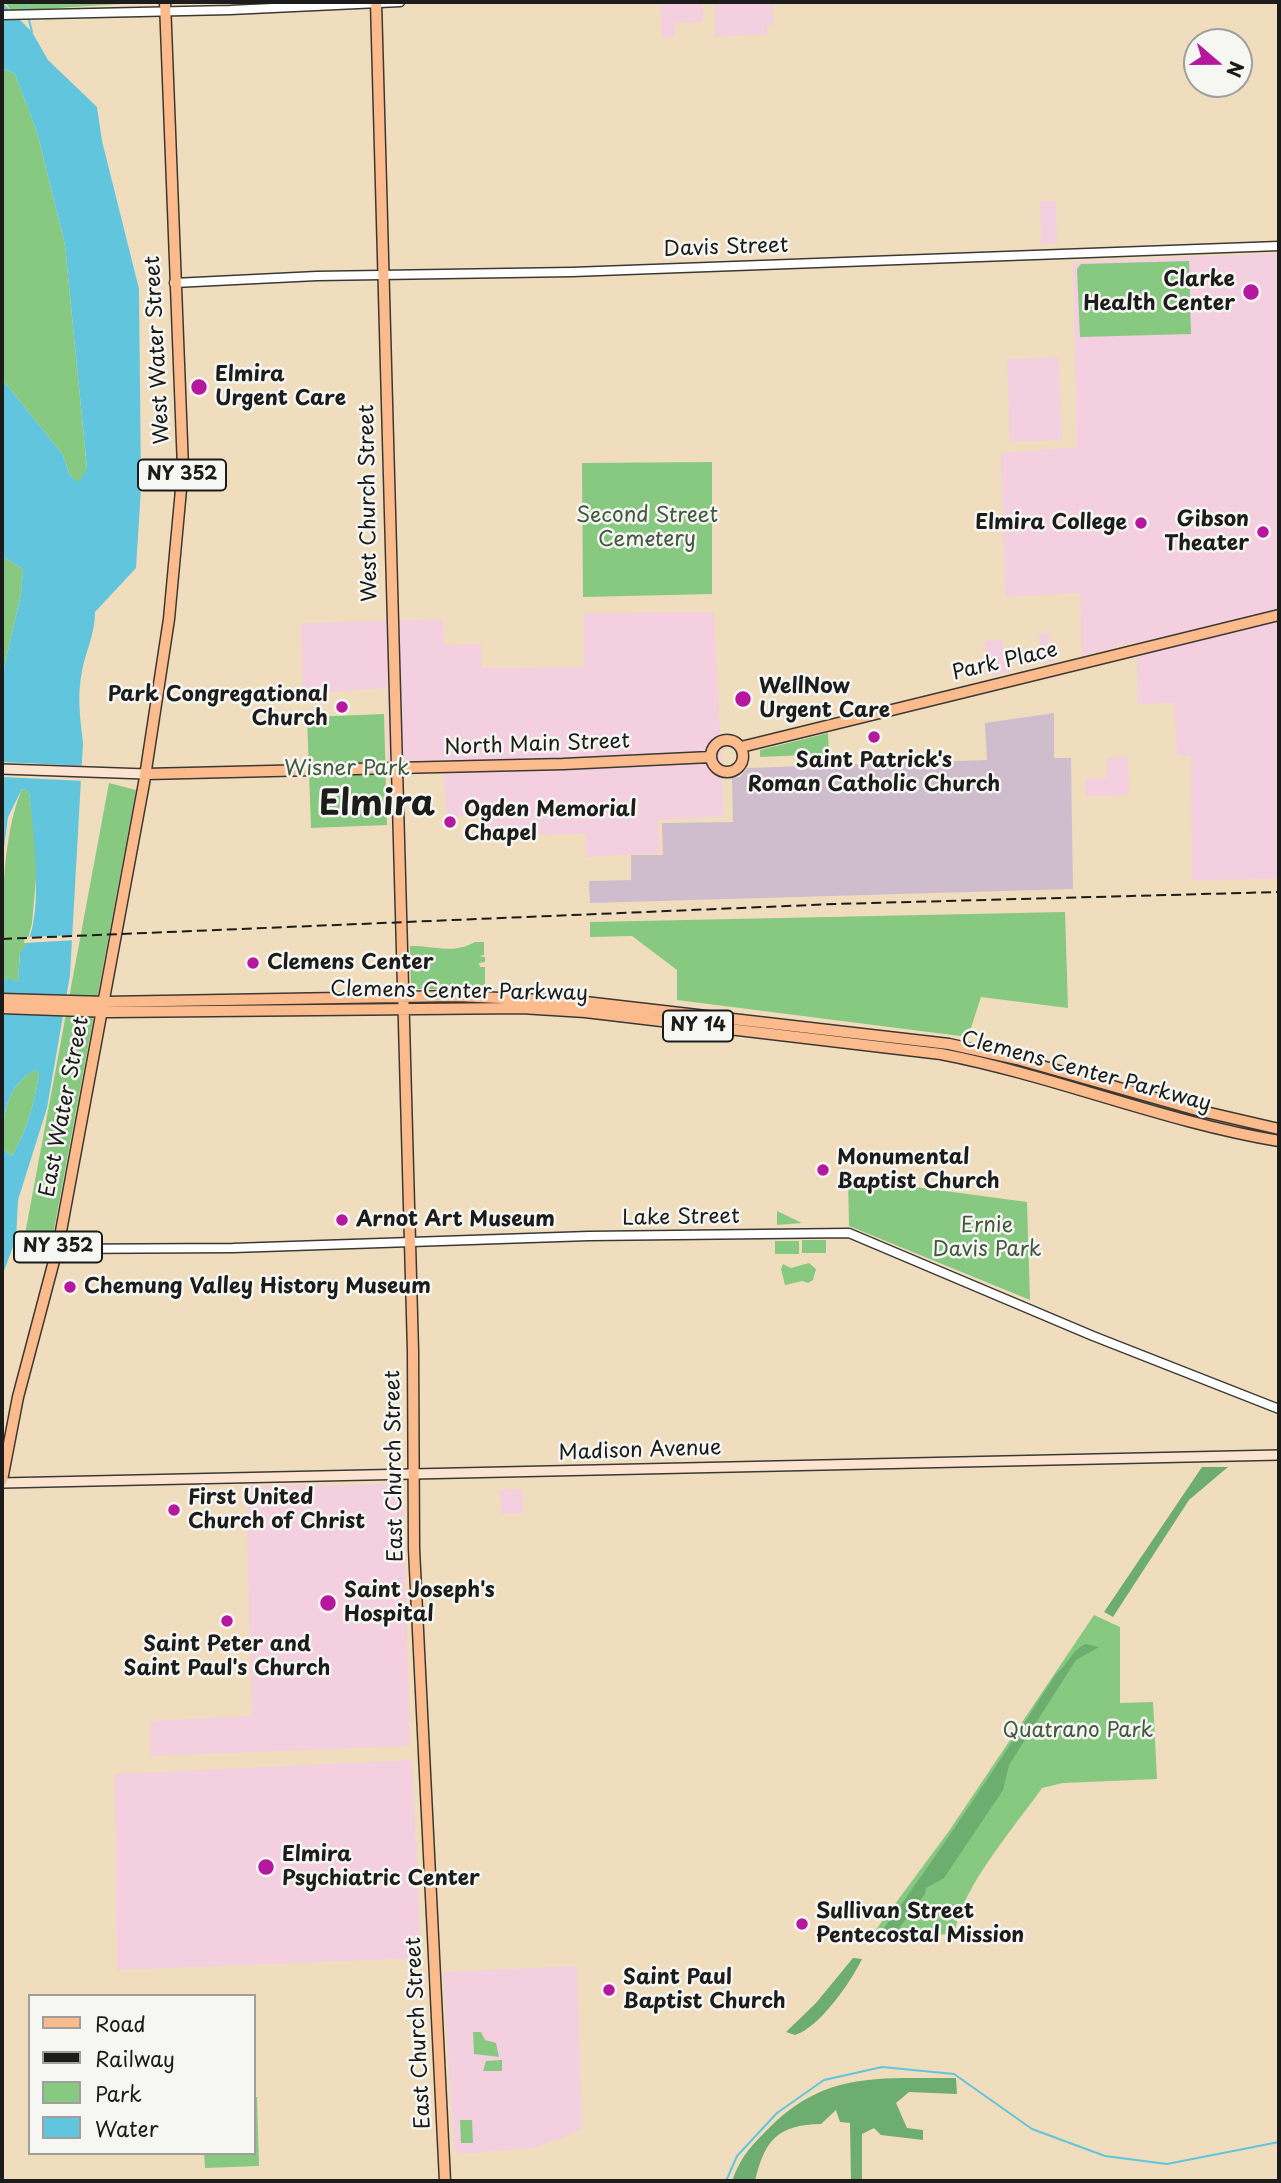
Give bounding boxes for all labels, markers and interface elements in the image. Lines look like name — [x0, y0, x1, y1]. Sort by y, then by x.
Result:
north arrow — [1183, 28, 1253, 98]
text: N — [1220, 58, 1252, 81]
street label: Davis Street — [663, 233, 789, 263]
street label: West Water Street — [140, 255, 176, 445]
place label: Clarke Health Center — [1083, 267, 1235, 317]
marker: Clarke Health Center — [1241, 282, 1261, 302]
place label: Elmira Urgent Care — [215, 362, 346, 412]
marker: Elmira Urgent Care — [189, 377, 209, 397]
street label: West Church Street — [355, 404, 383, 602]
road number: NY 352 — [138, 460, 226, 490]
park label: Second Street Cemetery — [576, 503, 718, 553]
place label: Gibson Theater — [1164, 507, 1249, 557]
place label: Elmira College — [975, 510, 1127, 536]
marker: Elmira College — [1133, 515, 1149, 531]
marker: Gibson Theater — [1255, 524, 1271, 540]
street label: Park Place — [950, 638, 1060, 686]
place label: WellNow Urgent Care — [759, 674, 890, 724]
place label: Park Congregational Church — [108, 682, 328, 732]
marker: WellNow Urgent Care — [733, 689, 753, 709]
marker: Park Congregational Church — [334, 699, 350, 715]
street label: North Main Street — [444, 729, 630, 761]
marker: Saint Patrick's Roman Catholic Church — [866, 729, 882, 745]
place label: Saint Patrick's Roman Catholic Church — [748, 748, 1000, 798]
park label: Wisner Park — [284, 756, 410, 782]
district label: Elmira — [319, 784, 435, 826]
place label: Ogden Memorial Chapel — [464, 797, 636, 847]
marker: Ogden Memorial Chapel — [442, 814, 458, 830]
place label: Clemens Center — [267, 950, 434, 976]
marker: Clemens Center — [245, 955, 261, 971]
street label: Clemens Center Parkway — [330, 977, 588, 1007]
road number: NY 14 — [663, 1010, 733, 1042]
street label: East Water Street — [35, 1015, 95, 1199]
street label: Clemens Center Parkway — [958, 1026, 1214, 1118]
place label: Monumental Baptist Church — [837, 1145, 1000, 1195]
marker: Monumental Baptist Church — [815, 1162, 831, 1178]
street label: Lake Street — [622, 1204, 740, 1232]
place label: Arnot Art Museum — [356, 1207, 555, 1233]
marker: Arnot Art Museum — [334, 1212, 350, 1228]
park label: Ernie Davis Park — [932, 1213, 1042, 1263]
road number: NY 352 — [14, 1232, 102, 1262]
place label: Chemung Valley History Museum — [84, 1274, 431, 1300]
marker: Chemung Valley History Museum — [62, 1279, 78, 1295]
street label: East Church Street — [381, 1370, 409, 1562]
street label: Madison Avenue — [558, 1436, 722, 1466]
place label: First United Church of Christ — [188, 1485, 365, 1535]
marker: First United Church of Christ — [166, 1502, 182, 1518]
place label: Saint Joseph's Hospital — [344, 1578, 495, 1628]
marker: Saint Joseph's Hospital — [318, 1593, 338, 1613]
marker: Saint Peter and Saint Paul's Church — [219, 1613, 235, 1629]
place label: Saint Peter and Saint Paul's Church — [124, 1632, 330, 1682]
park label: Quatrano Park — [1003, 1718, 1153, 1744]
place label: Elmira Psychiatric Center — [282, 1842, 480, 1892]
marker: Elmira Psychiatric Center — [256, 1857, 276, 1877]
place label: Sullivan Street Pentecostal Mission — [816, 1899, 1024, 1949]
marker: Sullivan Street Pentecostal Mission — [794, 1916, 810, 1932]
street label: East Church Street — [401, 1936, 437, 2130]
place label: Saint Paul Baptist Church — [623, 1965, 786, 2015]
marker: Saint Paul Baptist Church — [601, 1982, 617, 1998]
legend — [28, 1994, 256, 2155]
text: Road — [95, 2007, 146, 2039]
text: Railway — [95, 2042, 175, 2074]
text: Park — [95, 2077, 142, 2109]
text: Water — [95, 2112, 158, 2144]

